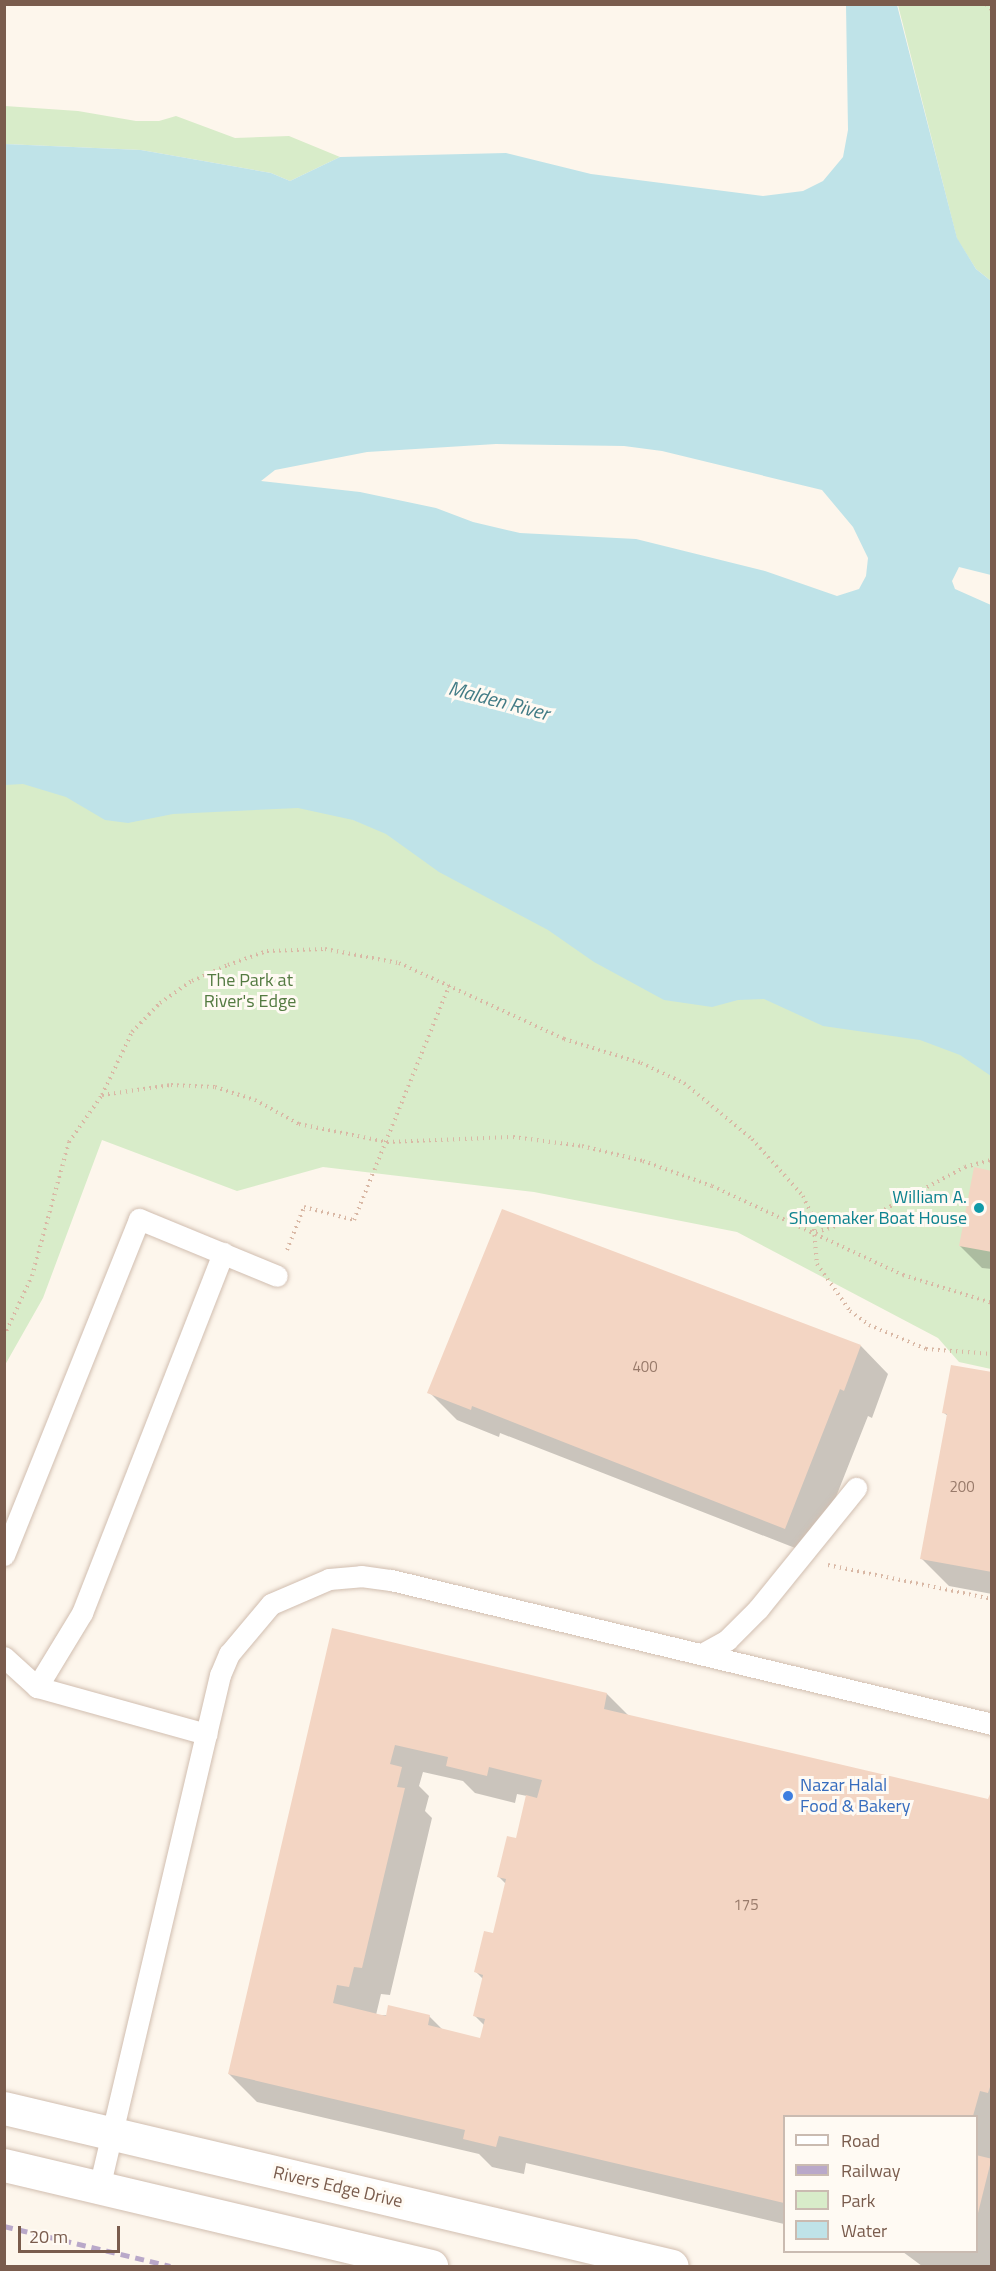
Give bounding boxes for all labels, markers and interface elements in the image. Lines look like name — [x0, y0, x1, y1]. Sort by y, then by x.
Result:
water label: Malden River — [446, 675, 552, 725]
park label: The Park at River's Edge — [204, 970, 296, 1012]
place label: William A. Shoemaker Boat House — [789, 1187, 967, 1230]
marker: William A. Shoemaker Boat House — [972, 1201, 986, 1215]
house number: 400 — [632, 1358, 658, 1376]
house number: 200 — [949, 1478, 975, 1496]
place label: Nazar Halal Food & Bakery — [800, 1775, 910, 1818]
marker: Nazar Halal Food & Bakery — [781, 1789, 795, 1803]
house number: 175 — [733, 1896, 759, 1914]
legend — [783, 2115, 978, 2253]
text: Road — [841, 2127, 880, 2154]
text: Railway — [841, 2157, 900, 2184]
street label: Rivers Edge Drive — [271, 2162, 405, 2212]
text: Park — [841, 2187, 875, 2214]
scale bar — [21, 2214, 123, 2252]
text: Water — [841, 2217, 887, 2244]
text: 20 m — [29, 2223, 68, 2250]

